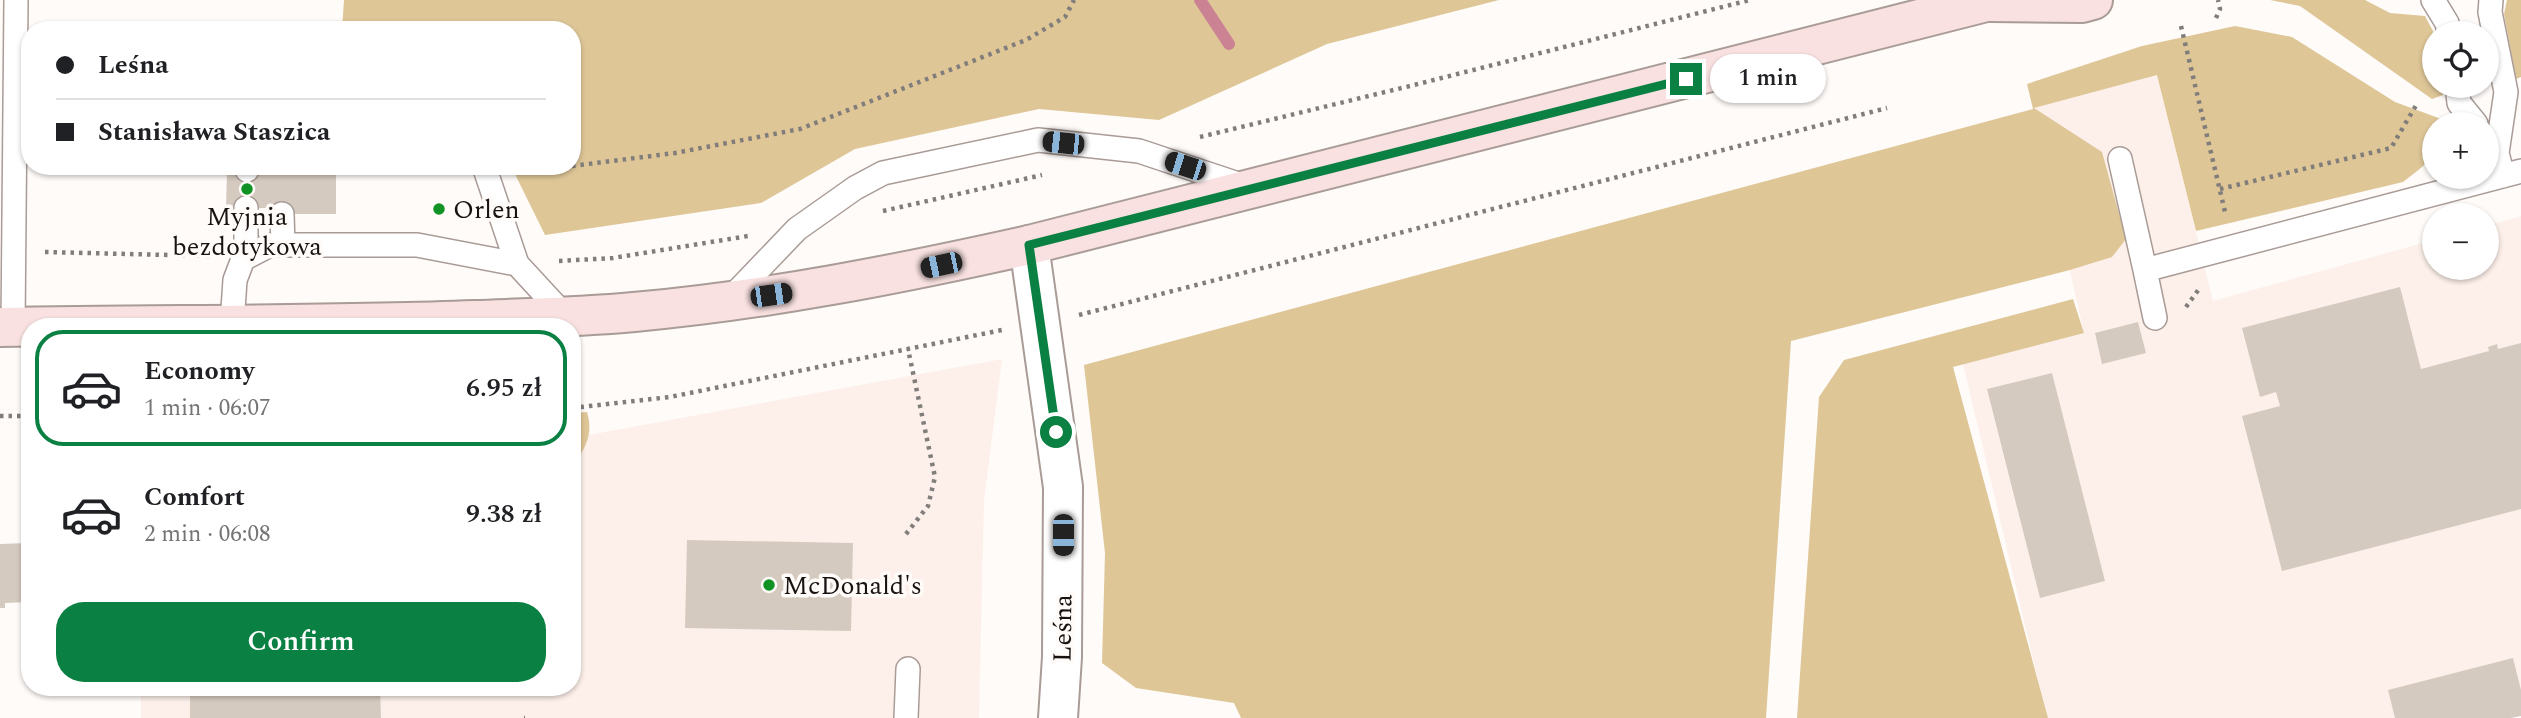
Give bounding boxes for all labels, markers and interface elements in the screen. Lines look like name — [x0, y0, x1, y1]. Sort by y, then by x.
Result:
map controls — [2422, 21, 2499, 280]
button: locate — [2422, 21, 2499, 98]
text: Leśna — [98, 45, 169, 85]
callout: 1 min — [1710, 55, 1826, 104]
text: 1 min — [1738, 61, 1798, 96]
route end — [1670, 63, 1702, 95]
text: Stanisława Staszica — [98, 112, 330, 152]
button: + — [2422, 112, 2499, 189]
car — [1042, 130, 1085, 156]
car — [1162, 150, 1209, 182]
marker: Myjnia bezdotykowa — [239, 181, 255, 197]
place label: Orlen — [453, 190, 520, 230]
place label: Myjnia bezdotykowa — [172, 197, 322, 267]
marker: Orlen — [431, 201, 447, 217]
button: − — [2422, 203, 2499, 280]
car — [919, 250, 964, 280]
car — [749, 282, 794, 308]
text: Economy — [144, 351, 254, 391]
icon: car — [60, 357, 123, 420]
text: 6.95 zł — [466, 368, 542, 408]
text: 1 min · 06:07 — [144, 391, 271, 426]
route start — [1040, 416, 1072, 448]
text: Comfort — [144, 477, 245, 517]
icon: car — [60, 483, 123, 546]
text: 9.38 zł — [466, 494, 542, 534]
car — [1053, 514, 1074, 556]
text: 2 min · 06:08 — [144, 517, 271, 552]
place label: McDonald's — [783, 566, 922, 606]
marker: McDonald's — [761, 577, 777, 593]
street label: Leśna — [1042, 593, 1084, 662]
button: Confirm — [56, 602, 546, 682]

